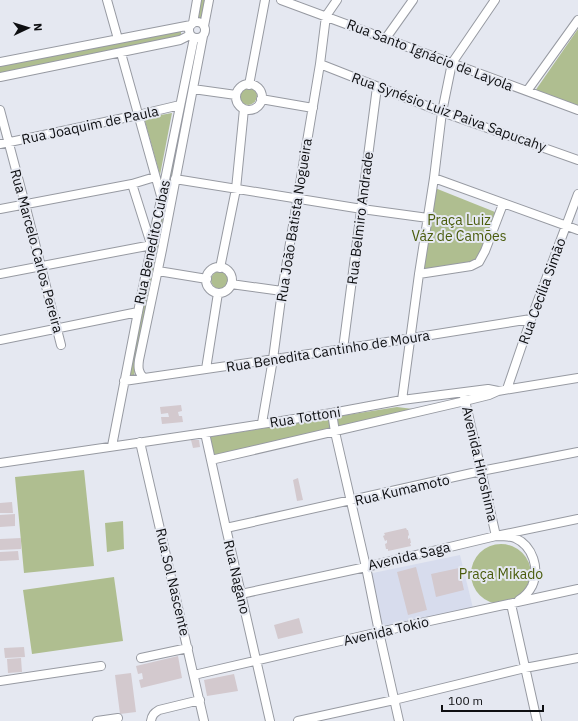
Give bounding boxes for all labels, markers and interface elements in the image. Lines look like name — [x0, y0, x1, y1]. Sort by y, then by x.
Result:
north arrow — [8, 8, 48, 48]
street label: Rua Santo Ignácio de Layola — [344, 15, 516, 95]
text: N — [31, 23, 45, 32]
street label: Rua Synésio Luiz Paiva Sapucahy — [349, 68, 549, 156]
street label: Rua Joaquim de Paula — [20, 102, 161, 148]
street label: Rua João Batista Nogueira — [272, 136, 316, 303]
street label: Rua Belmiro Andrade — [343, 150, 377, 285]
street label: Rua Marcelo Carlos Pereira — [6, 167, 68, 335]
street label: Rua Benedito Cubas — [130, 178, 174, 306]
park label: Praça Luiz Váz de Camões — [411, 211, 507, 245]
street label: Rua Cecília Simão — [514, 235, 570, 347]
street label: Rua Benedita Cantinho de Moura — [225, 326, 432, 376]
street label: Rua Tottoni — [268, 403, 342, 431]
street label: Avenida Hiroshima — [458, 405, 502, 524]
street label: Rua Kumamoto — [353, 470, 451, 510]
street label: Rua Sol Nascente — [152, 526, 194, 638]
street label: Rua Nagano — [220, 538, 254, 616]
street label: Avenida Saga — [366, 538, 452, 574]
park label: Praça Mikado — [459, 565, 543, 583]
street label: Avenida Tokio — [342, 612, 431, 650]
scale bar — [442, 687, 543, 713]
text: 100 m — [448, 693, 483, 708]

